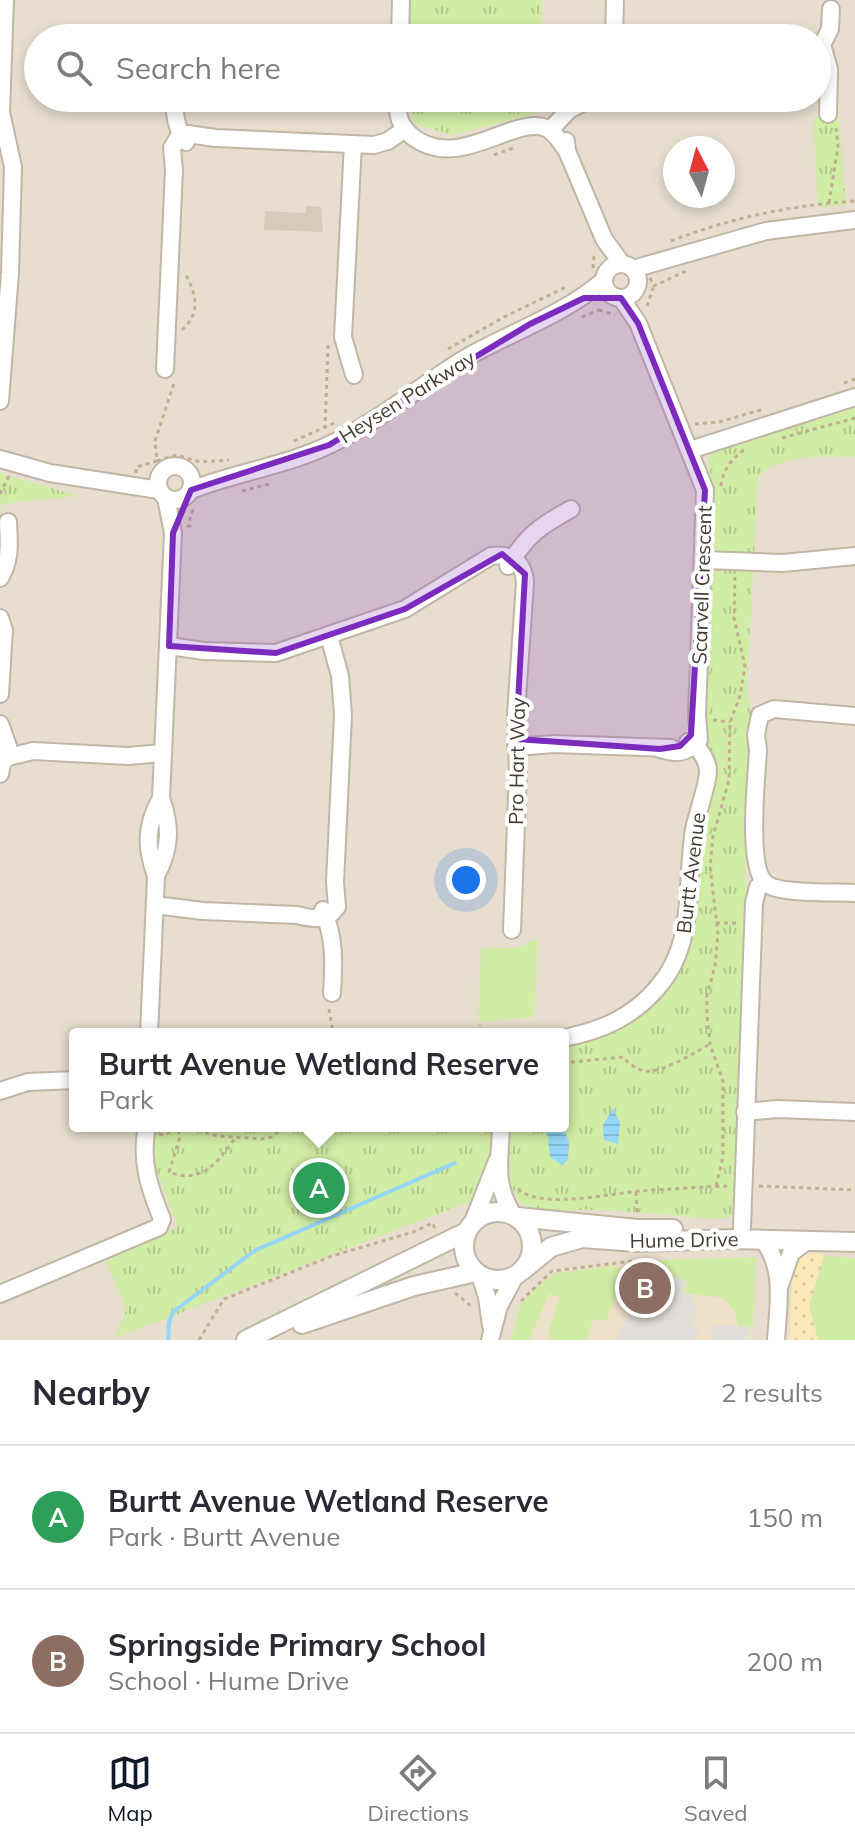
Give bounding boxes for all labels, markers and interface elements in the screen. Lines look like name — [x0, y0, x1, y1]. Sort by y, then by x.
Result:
search box — [24, 24, 831, 112]
icon: search — [52, 46, 96, 90]
text: Search here — [116, 49, 281, 87]
north arrow — [663, 136, 735, 208]
street label: Heysen Parkway — [334, 345, 480, 448]
street label: Scarvell Crescent — [686, 505, 717, 665]
street label: Pro Hart Way — [503, 697, 530, 825]
street label: Burtt Avenue — [671, 811, 710, 935]
your location — [446, 860, 486, 900]
popup — [69, 1028, 569, 1132]
text: Burtt Avenue Wetland Reserve — [99, 1045, 539, 1083]
text: Park — [99, 1083, 153, 1116]
pin: A — [293, 1158, 345, 1218]
street label: Hume Drive — [629, 1226, 739, 1253]
pin: B — [619, 1258, 671, 1318]
text: Nearby — [32, 1371, 150, 1414]
text: 2 results — [721, 1376, 823, 1409]
text: Burtt Avenue Wetland Reserve — [108, 1482, 549, 1520]
text: A — [48, 1501, 68, 1534]
text: 150 m — [747, 1501, 823, 1534]
text: Park · Burtt Avenue — [108, 1520, 340, 1553]
text: Springside Primary School — [108, 1626, 486, 1664]
text: B — [49, 1645, 67, 1678]
text: 200 m — [747, 1645, 823, 1678]
text: School · Hume Drive — [108, 1664, 349, 1697]
tab: Map — [107, 1751, 153, 1827]
tab: Directions — [368, 1751, 469, 1827]
tab: Saved — [684, 1751, 748, 1827]

